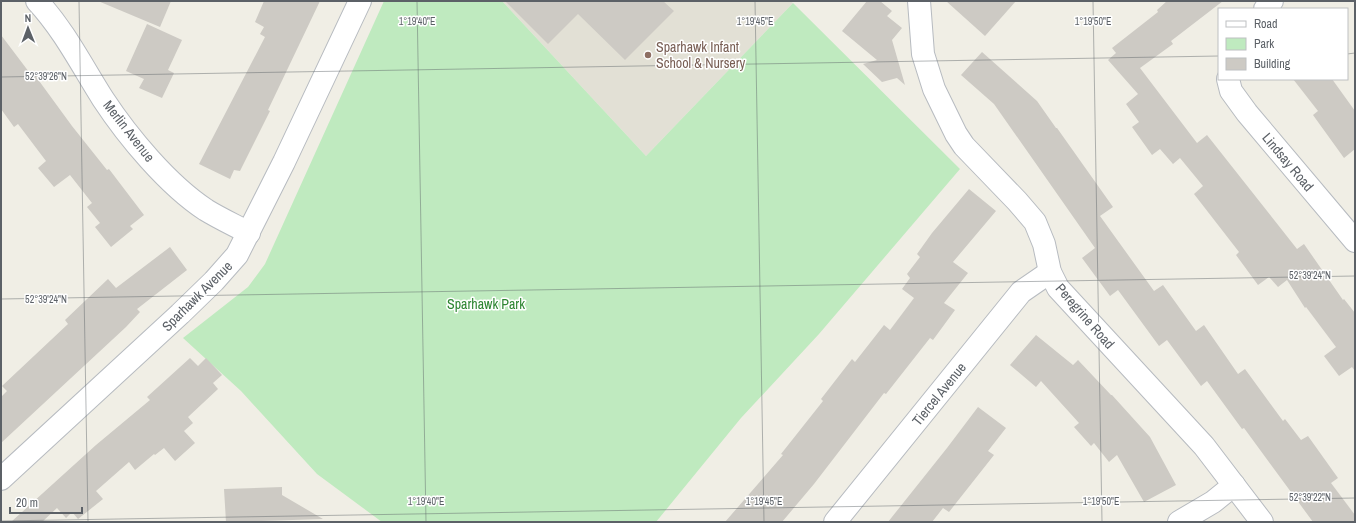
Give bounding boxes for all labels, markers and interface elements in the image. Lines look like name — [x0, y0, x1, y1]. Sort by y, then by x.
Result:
north arrow — [8, 8, 48, 48]
legend — [1218, 8, 1348, 80]
text: N — [24, 11, 31, 25]
text: 1°19'40"E — [399, 15, 435, 28]
text: 1°19'45"E — [737, 15, 773, 28]
text: 1°19'50"E — [1075, 15, 1111, 28]
text: Road — [1254, 16, 1278, 32]
text: Park — [1254, 36, 1274, 52]
place label: Sparhawk Infant School & Nursery — [656, 38, 746, 72]
marker: Sparhawk Infant School & Nursery — [643, 50, 653, 60]
text: Building — [1254, 56, 1291, 72]
text: 52°39'26"N — [25, 70, 67, 83]
street label: Merlin Avenue — [99, 97, 159, 165]
street label: Lindsay Road — [1258, 129, 1318, 195]
street label: Sparhawk Avenue — [158, 257, 236, 335]
text: 52°39'24"N — [1289, 269, 1331, 282]
street label: Peregrine Road — [1052, 280, 1118, 352]
text: 52°39'24"N — [25, 293, 67, 306]
park label: Sparhawk Park — [447, 295, 525, 313]
street label: Tiercel Avenue — [908, 359, 970, 429]
scale bar — [10, 489, 82, 515]
text: 52°39'22"N — [1289, 491, 1331, 504]
text: 20 m — [16, 495, 38, 511]
text: 1°19'40"E — [408, 495, 444, 508]
text: 1°19'45"E — [746, 495, 782, 508]
text: 1°19'50"E — [1083, 495, 1119, 508]

